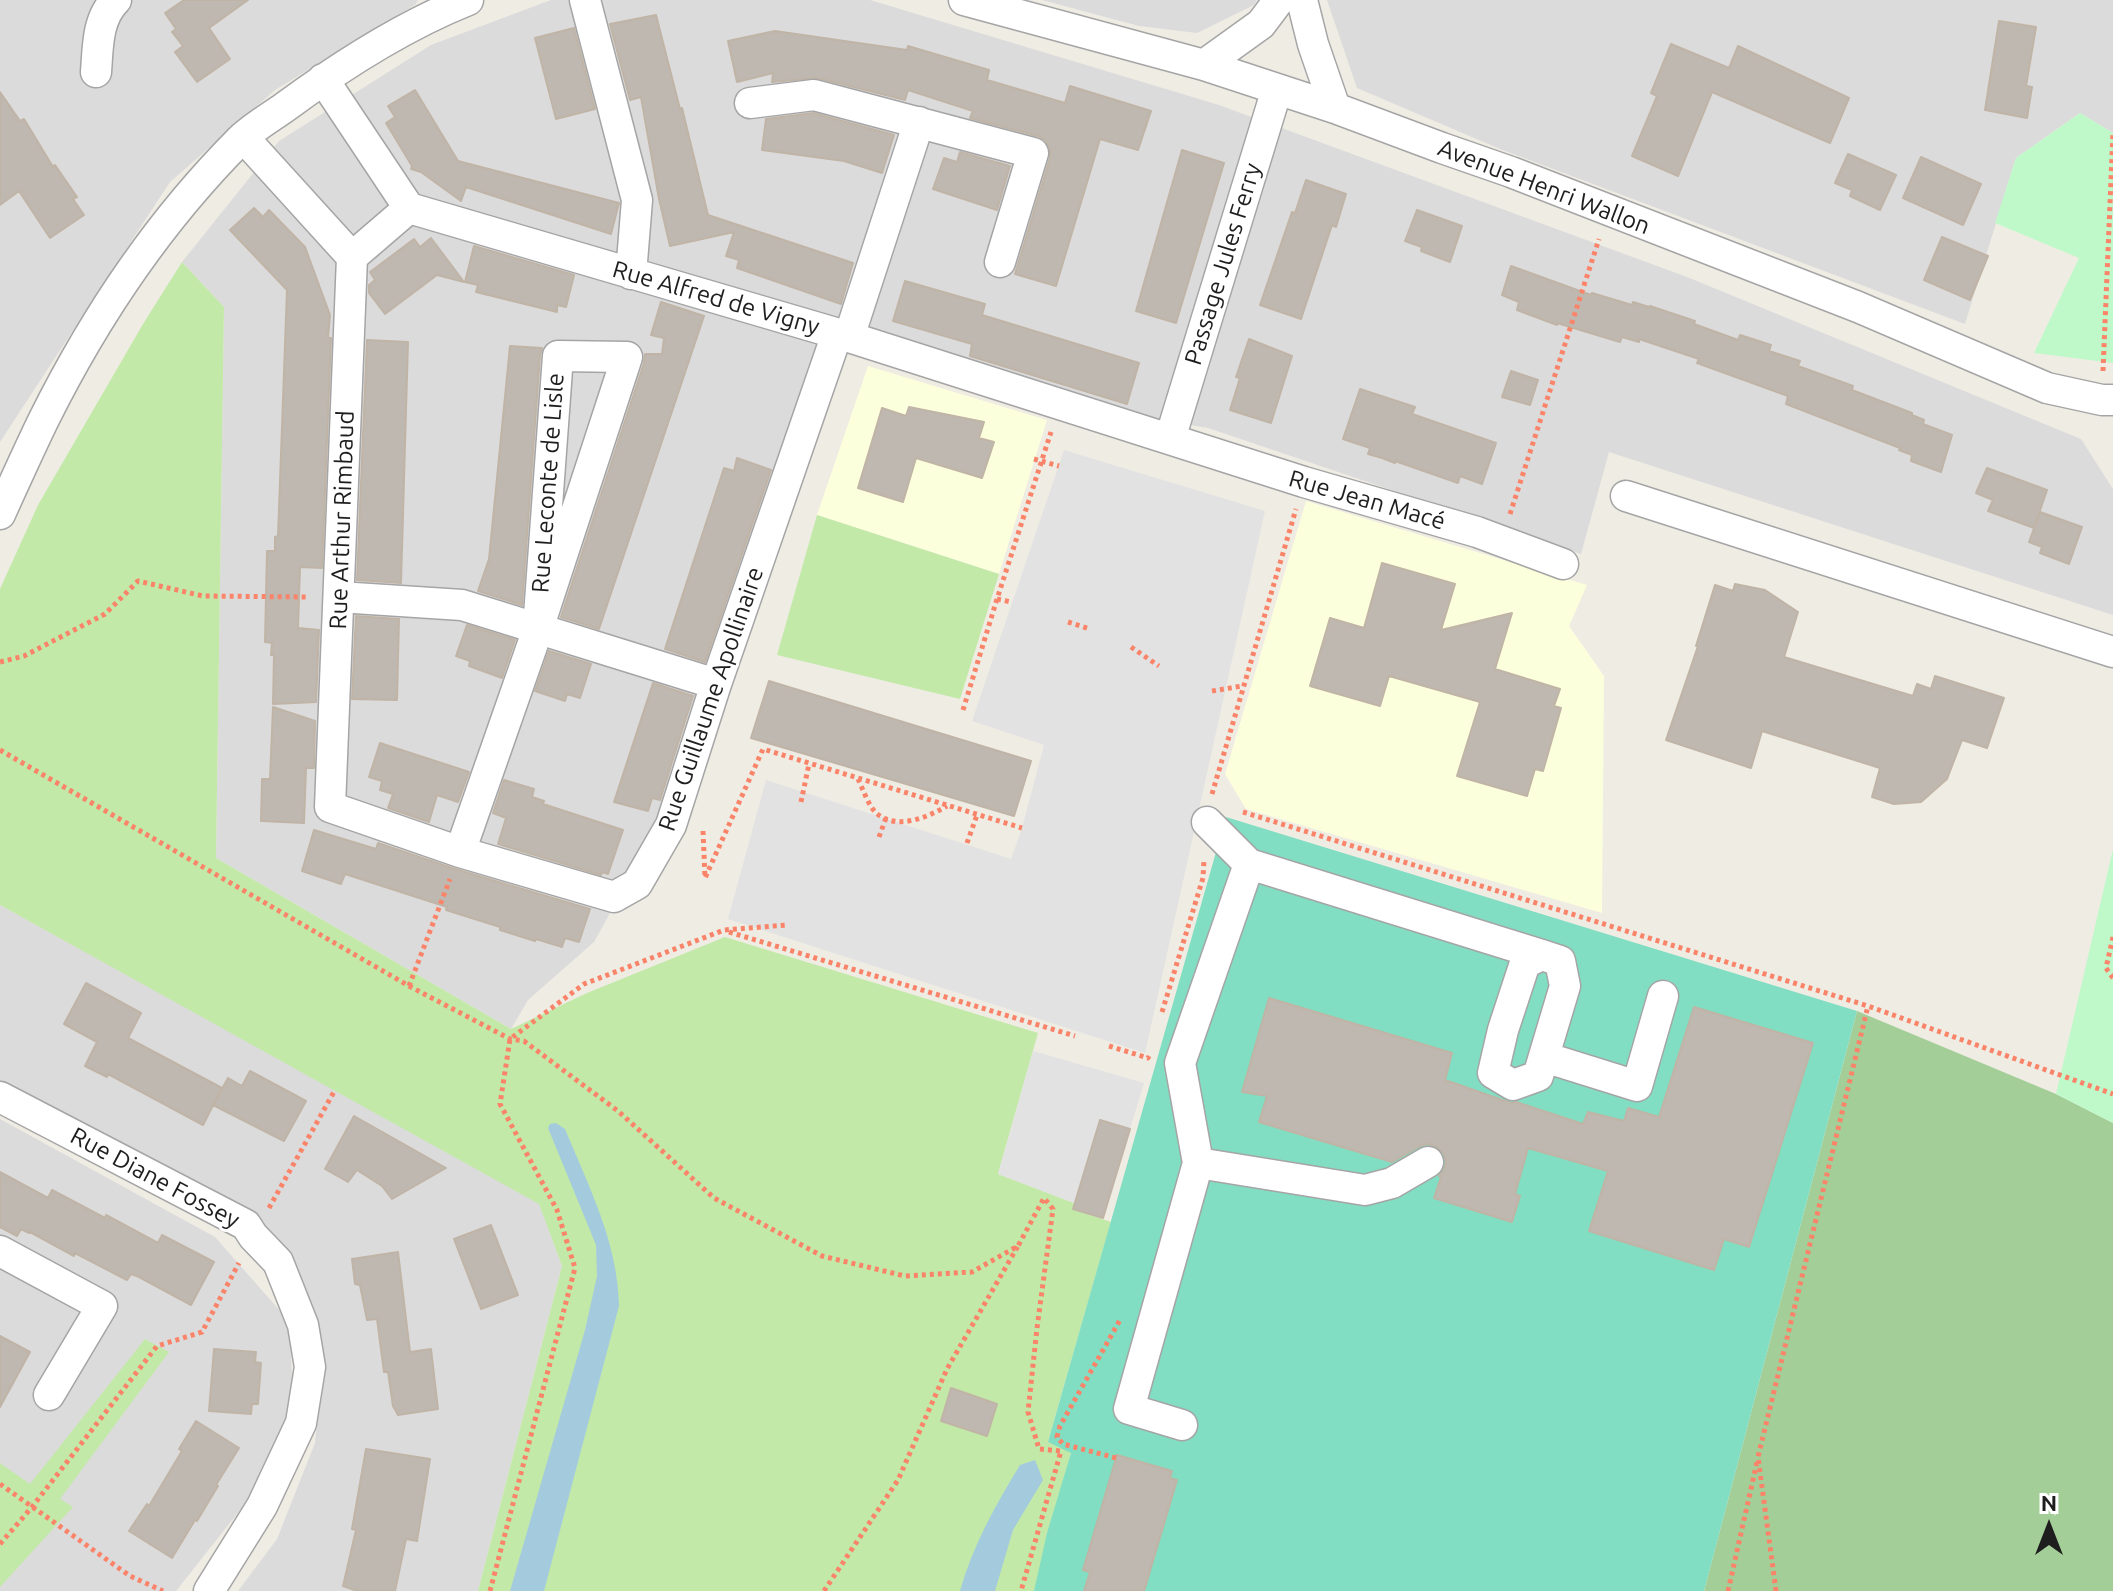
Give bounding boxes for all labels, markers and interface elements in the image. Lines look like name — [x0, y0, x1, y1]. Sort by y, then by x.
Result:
street label: Avenue Henri Wallon — [1434, 133, 1654, 241]
street label: Passage Jules Ferry — [1179, 160, 1267, 368]
street label: Rue Alfred de Vigny — [609, 255, 823, 341]
street label: Rue Leconte de Lisle — [526, 372, 570, 594]
street label: Rue Arthur Rimbaud — [324, 410, 360, 630]
street label: Rue Jean Macé — [1285, 464, 1449, 536]
street label: Rue Guillaume Apollinaire — [652, 563, 770, 835]
street label: Rue Diane Fossey — [66, 1121, 244, 1235]
north arrow — [2009, 1487, 2089, 1567]
text: N — [2041, 1490, 2057, 1515]

